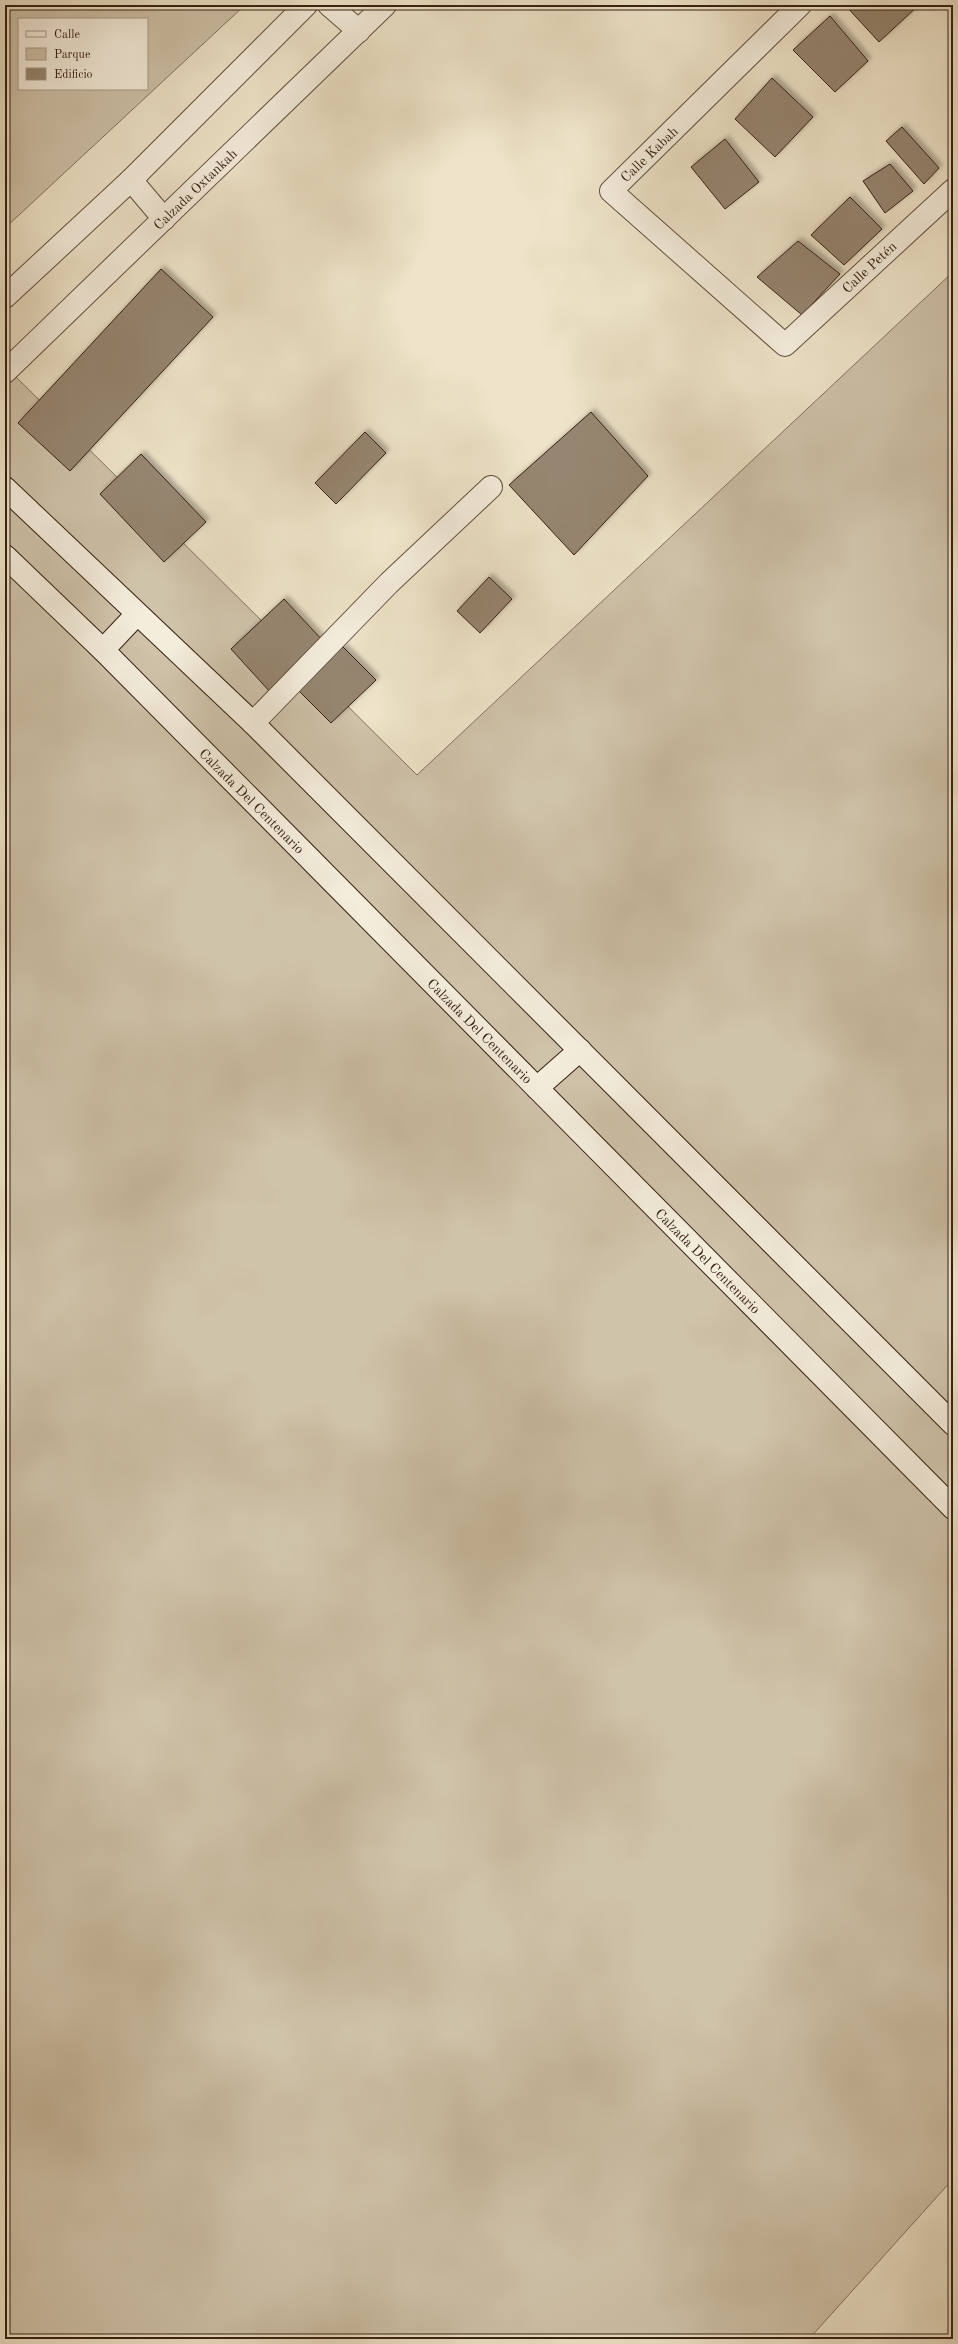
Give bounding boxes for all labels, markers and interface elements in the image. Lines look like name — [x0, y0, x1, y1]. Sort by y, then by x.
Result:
legend — [18, 18, 148, 90]
text: Calle — [54, 29, 80, 41]
text: Parque — [54, 49, 91, 61]
text: Edificio — [54, 69, 93, 81]
street label: Calle Kabah — [618, 124, 681, 185]
street label: Calzada Oxtankah — [151, 146, 240, 233]
street label: Calle Petén — [840, 239, 900, 296]
street label: Calzada Del Centenario — [196, 747, 306, 857]
street label: Calzada Del Centenario — [424, 977, 534, 1087]
street label: Calzada Del Centenario — [652, 1207, 762, 1317]

